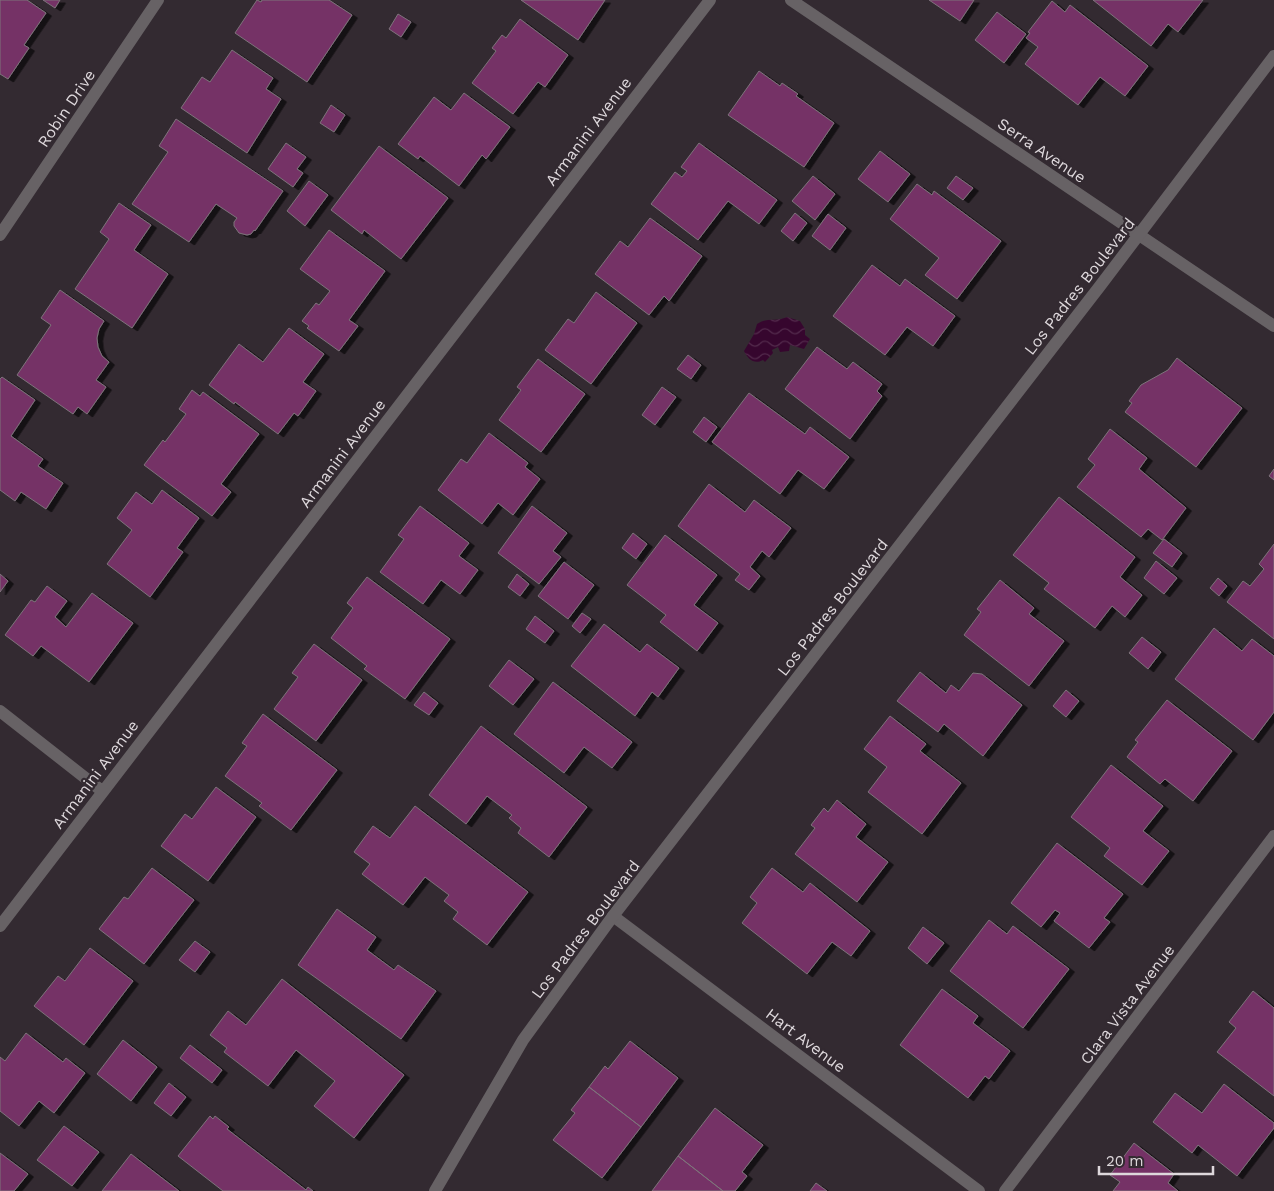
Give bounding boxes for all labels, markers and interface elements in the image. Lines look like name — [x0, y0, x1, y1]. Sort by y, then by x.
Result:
street label: Robin Drive — [34, 66, 99, 151]
street label: Armanini Avenue — [541, 73, 635, 189]
street label: Serra Avenue — [994, 114, 1089, 187]
street label: Los Padres Boulevard — [1020, 214, 1139, 358]
street label: Armanini Avenue — [295, 395, 389, 511]
street label: Los Padres Boulevard — [773, 535, 892, 679]
street label: Armanini Avenue — [48, 716, 142, 832]
street label: Los Padres Boulevard — [527, 856, 644, 1002]
street label: Clara Vista Avenue — [1076, 941, 1179, 1068]
street label: Hart Avenue — [762, 1004, 849, 1077]
scale bar — [1099, 1144, 1213, 1176]
text: 20 m — [1106, 1152, 1144, 1170]

